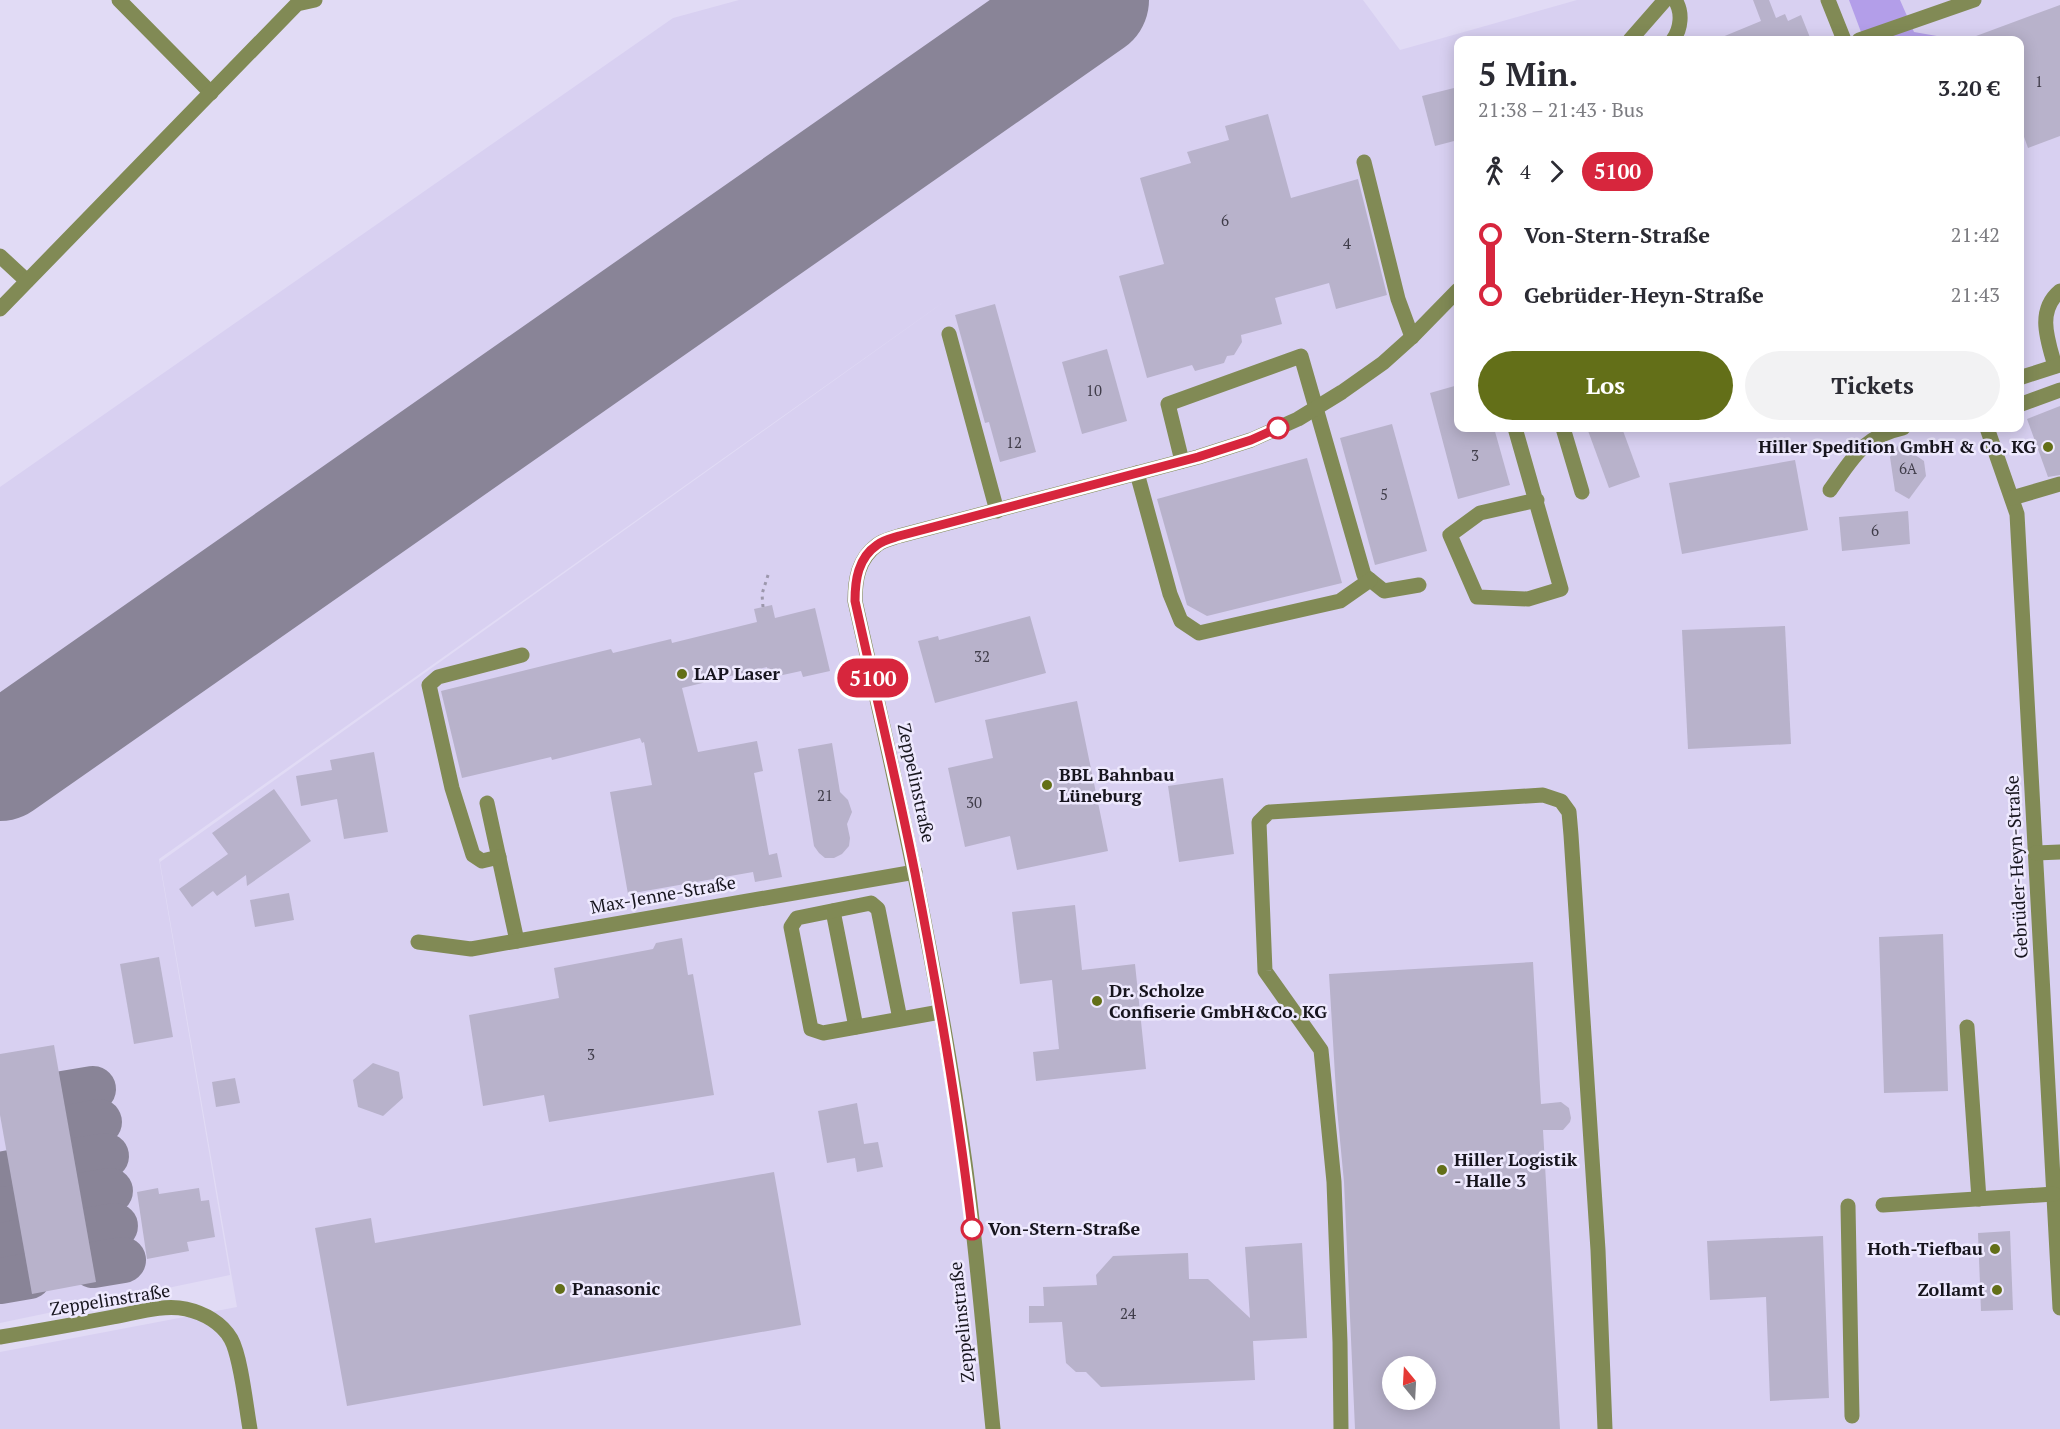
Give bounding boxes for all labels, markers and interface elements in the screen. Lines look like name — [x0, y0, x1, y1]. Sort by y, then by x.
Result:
text: 5 Min. — [1478, 52, 1578, 95]
house number: 1 — [2035, 71, 2043, 91]
text: 3.20 € — [1938, 73, 2000, 102]
text: 21:38 – 21:43 · Bus — [1478, 96, 1644, 123]
icon: walk — [1478, 155, 1511, 188]
icon: forward — [1540, 155, 1573, 188]
text: 5100 — [1594, 157, 1641, 185]
text: 4 — [1520, 158, 1531, 185]
house number: 6 — [1221, 210, 1229, 230]
text: Von-Stern-Straße — [1524, 220, 1710, 249]
text: 21:42 — [1951, 221, 2000, 248]
house number: 4 — [1343, 233, 1351, 253]
text: Gebrüder-Heyn-Straße — [1524, 280, 1764, 309]
text: 21:43 — [1951, 281, 2000, 308]
button: Los — [1478, 351, 1733, 420]
button: Tickets — [1745, 351, 2000, 420]
house number: 10 — [1086, 380, 1102, 400]
unlabelled marker — [1267, 417, 1289, 439]
house number: 12 — [1006, 432, 1022, 452]
place label: Hiller Spedition GmbH & Co. KG — [1758, 434, 2036, 458]
marker: Hiller Spedition GmbH & Co. KG — [2041, 440, 2055, 454]
house number: 3 — [1471, 445, 1479, 465]
house number: 6A — [1899, 458, 1918, 478]
house number: 5 — [1380, 484, 1388, 504]
house number: 6 — [1871, 520, 1879, 540]
house number: 32 — [974, 646, 990, 666]
line badge: 5100 — [831, 658, 915, 698]
place label: LAP Laser — [694, 661, 780, 685]
text: 5100 — [849, 664, 897, 692]
marker: LAP Laser — [675, 667, 689, 681]
street label: Zeppelinstraße — [893, 721, 941, 845]
place label: BBL Bahnbau Lüneburg — [1059, 762, 1174, 807]
street label: Gebrüder-Heyn-Straße — [1999, 775, 2033, 959]
marker: BBL Bahnbau Lüneburg — [1040, 778, 1054, 792]
house number: 21 — [817, 785, 833, 805]
house number: 30 — [966, 792, 982, 812]
street label: Max-Jenne-Straße — [588, 869, 737, 919]
place label: Dr. Scholze Confiserie GmbH&Co. KG — [1109, 978, 1327, 1023]
marker: Dr. Scholze Confiserie GmbH&Co. KG — [1090, 994, 1104, 1008]
house number: 3 — [587, 1044, 595, 1064]
place label: Hiller Logistik - Halle 3 — [1454, 1147, 1578, 1192]
marker: Hiller Logistik - Halle 3 — [1435, 1163, 1449, 1177]
place label: Von-Stern-Straße — [988, 1216, 1140, 1240]
marker: Von-Stern-Straße — [961, 1218, 983, 1240]
place label: Hoth-Tiefbau — [1867, 1236, 1983, 1260]
marker: Hoth-Tiefbau — [1988, 1242, 2002, 1256]
street label: Zeppelinstraße — [943, 1260, 979, 1384]
place label: Panasonic — [572, 1276, 660, 1300]
place label: Zollamt — [1918, 1277, 1985, 1301]
street label: Zeppelinstraße — [48, 1278, 172, 1320]
marker: Panasonic — [553, 1282, 567, 1296]
marker: Zollamt — [1990, 1283, 2004, 1297]
house number: 24 — [1120, 1303, 1136, 1323]
north arrow — [1382, 1356, 1436, 1410]
map controls — [1382, 1356, 1436, 1410]

